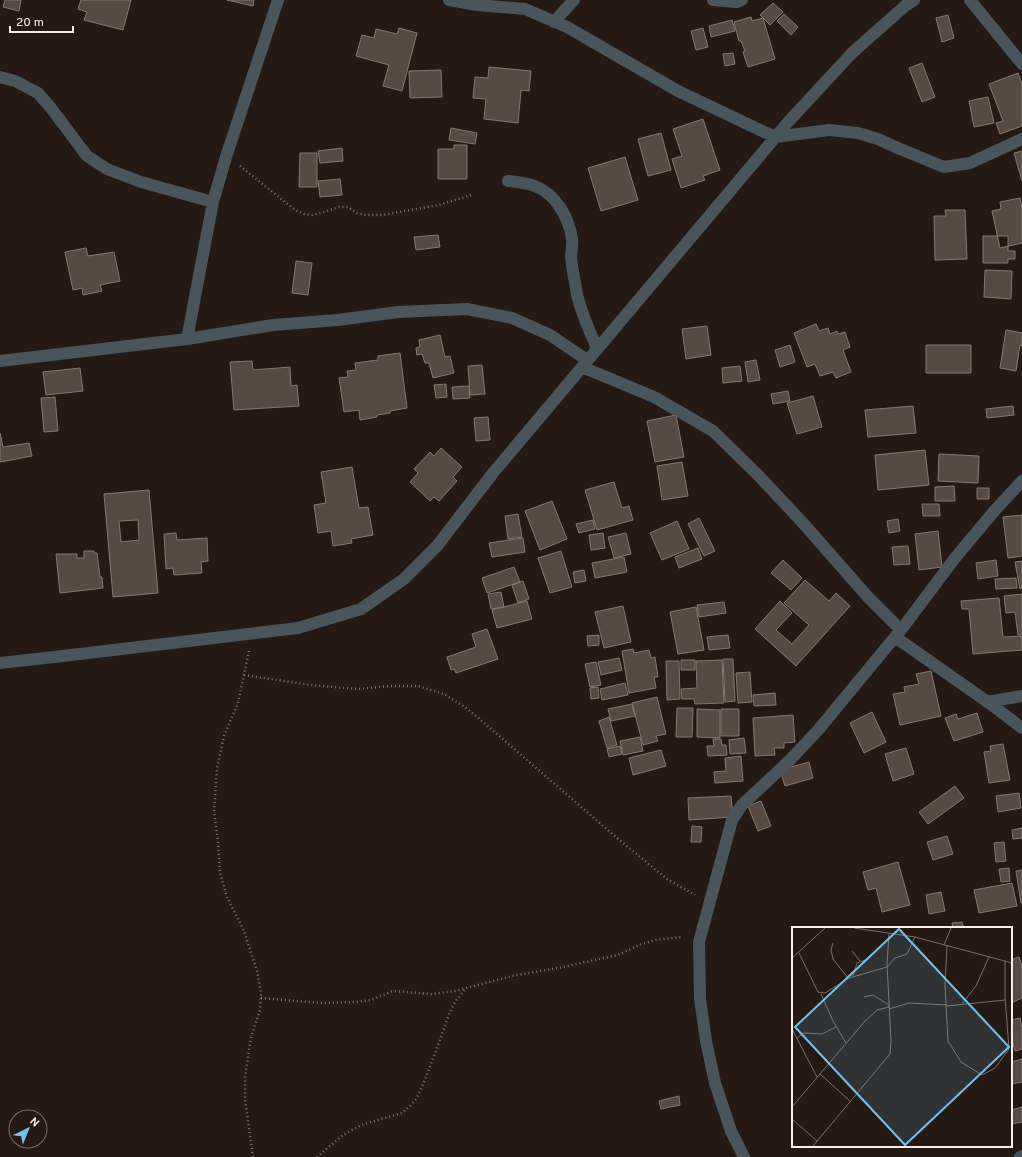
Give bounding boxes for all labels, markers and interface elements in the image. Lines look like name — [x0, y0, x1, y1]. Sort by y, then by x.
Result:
scale bar — [10, 8, 73, 34]
text: 20 m — [16, 15, 44, 31]
inset map — [792, 927, 1012, 1147]
north arrow — [8, 1109, 48, 1149]
text: N — [26, 1115, 42, 1130]

